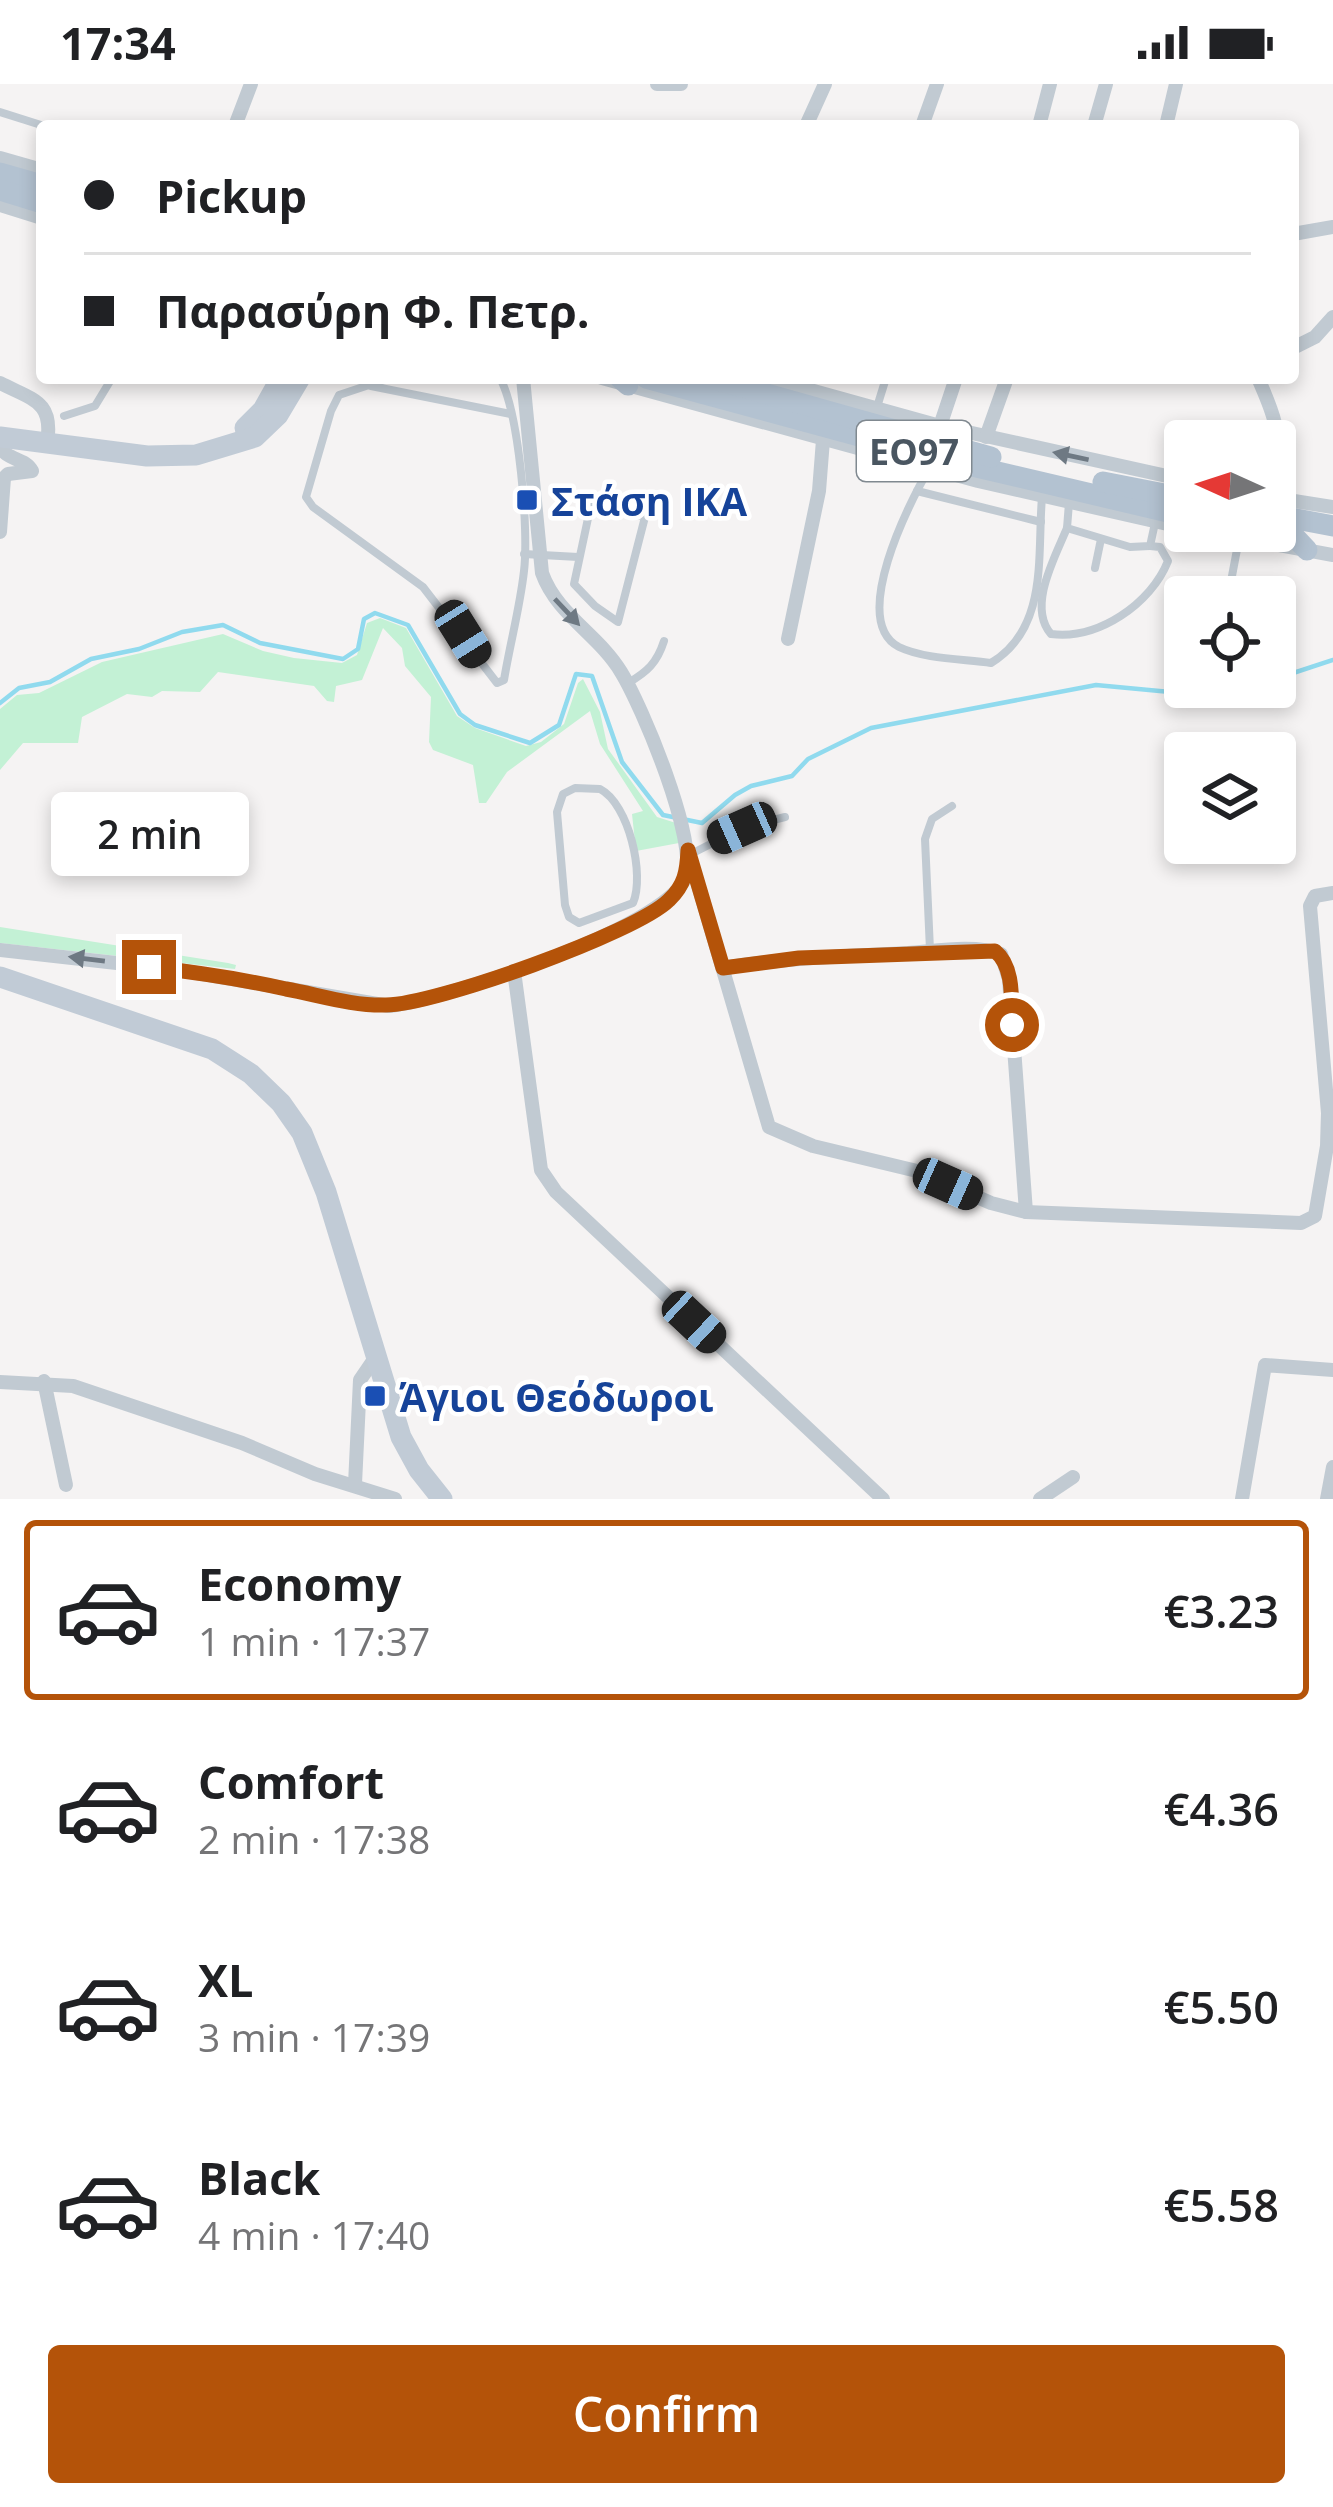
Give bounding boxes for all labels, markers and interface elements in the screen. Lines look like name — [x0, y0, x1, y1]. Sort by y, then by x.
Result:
text: 17:34 — [60, 12, 176, 73]
text: Pickup — [156, 165, 307, 226]
text: Παρασύρη Φ. Πετρ. — [156, 280, 590, 341]
north arrow — [1164, 420, 1296, 552]
map controls — [1164, 420, 1296, 864]
road number: ΕΟ97 — [857, 421, 971, 481]
one-way arrow — [1051, 445, 1089, 464]
place label: Στάση ΙΚΑ — [551, 474, 747, 527]
marker: Στάση ΙΚΑ — [514, 487, 540, 513]
button: locate — [1164, 576, 1296, 708]
car — [429, 594, 497, 674]
one-way arrow — [553, 597, 580, 626]
button: layers — [1164, 732, 1296, 864]
callout: 2 min — [50, 793, 248, 877]
car — [702, 797, 782, 859]
text: 2 min — [97, 807, 203, 860]
route end — [122, 940, 176, 994]
one-way arrow — [68, 949, 105, 968]
route start — [985, 998, 1039, 1052]
car — [908, 1153, 988, 1215]
car — [655, 1284, 733, 1360]
place label: Άγιοι Θεόδωροι — [399, 1370, 714, 1423]
marker: Άγιοι Θεόδωροι — [362, 1383, 388, 1409]
text: Economy — [198, 1553, 401, 1614]
icon: car — [54, 1556, 162, 1664]
text: €3.23 — [1164, 1580, 1279, 1641]
text: 1 min · 17:37 — [198, 1614, 430, 1667]
text: Comfort — [198, 1751, 384, 1812]
icon: car — [54, 1754, 162, 1862]
text: €4.36 — [1164, 1778, 1279, 1839]
text: 2 min · 17:38 — [198, 1812, 430, 1865]
text: XL — [198, 1949, 253, 2010]
icon: car — [54, 1952, 162, 2060]
text: €5.50 — [1164, 1976, 1279, 2037]
text: 3 min · 17:39 — [198, 2010, 430, 2063]
text: Black — [198, 2147, 320, 2208]
icon: car — [54, 2150, 162, 2258]
text: €5.58 — [1164, 2174, 1279, 2235]
text: 4 min · 17:40 — [198, 2208, 430, 2261]
button: Confirm — [48, 2345, 1285, 2483]

